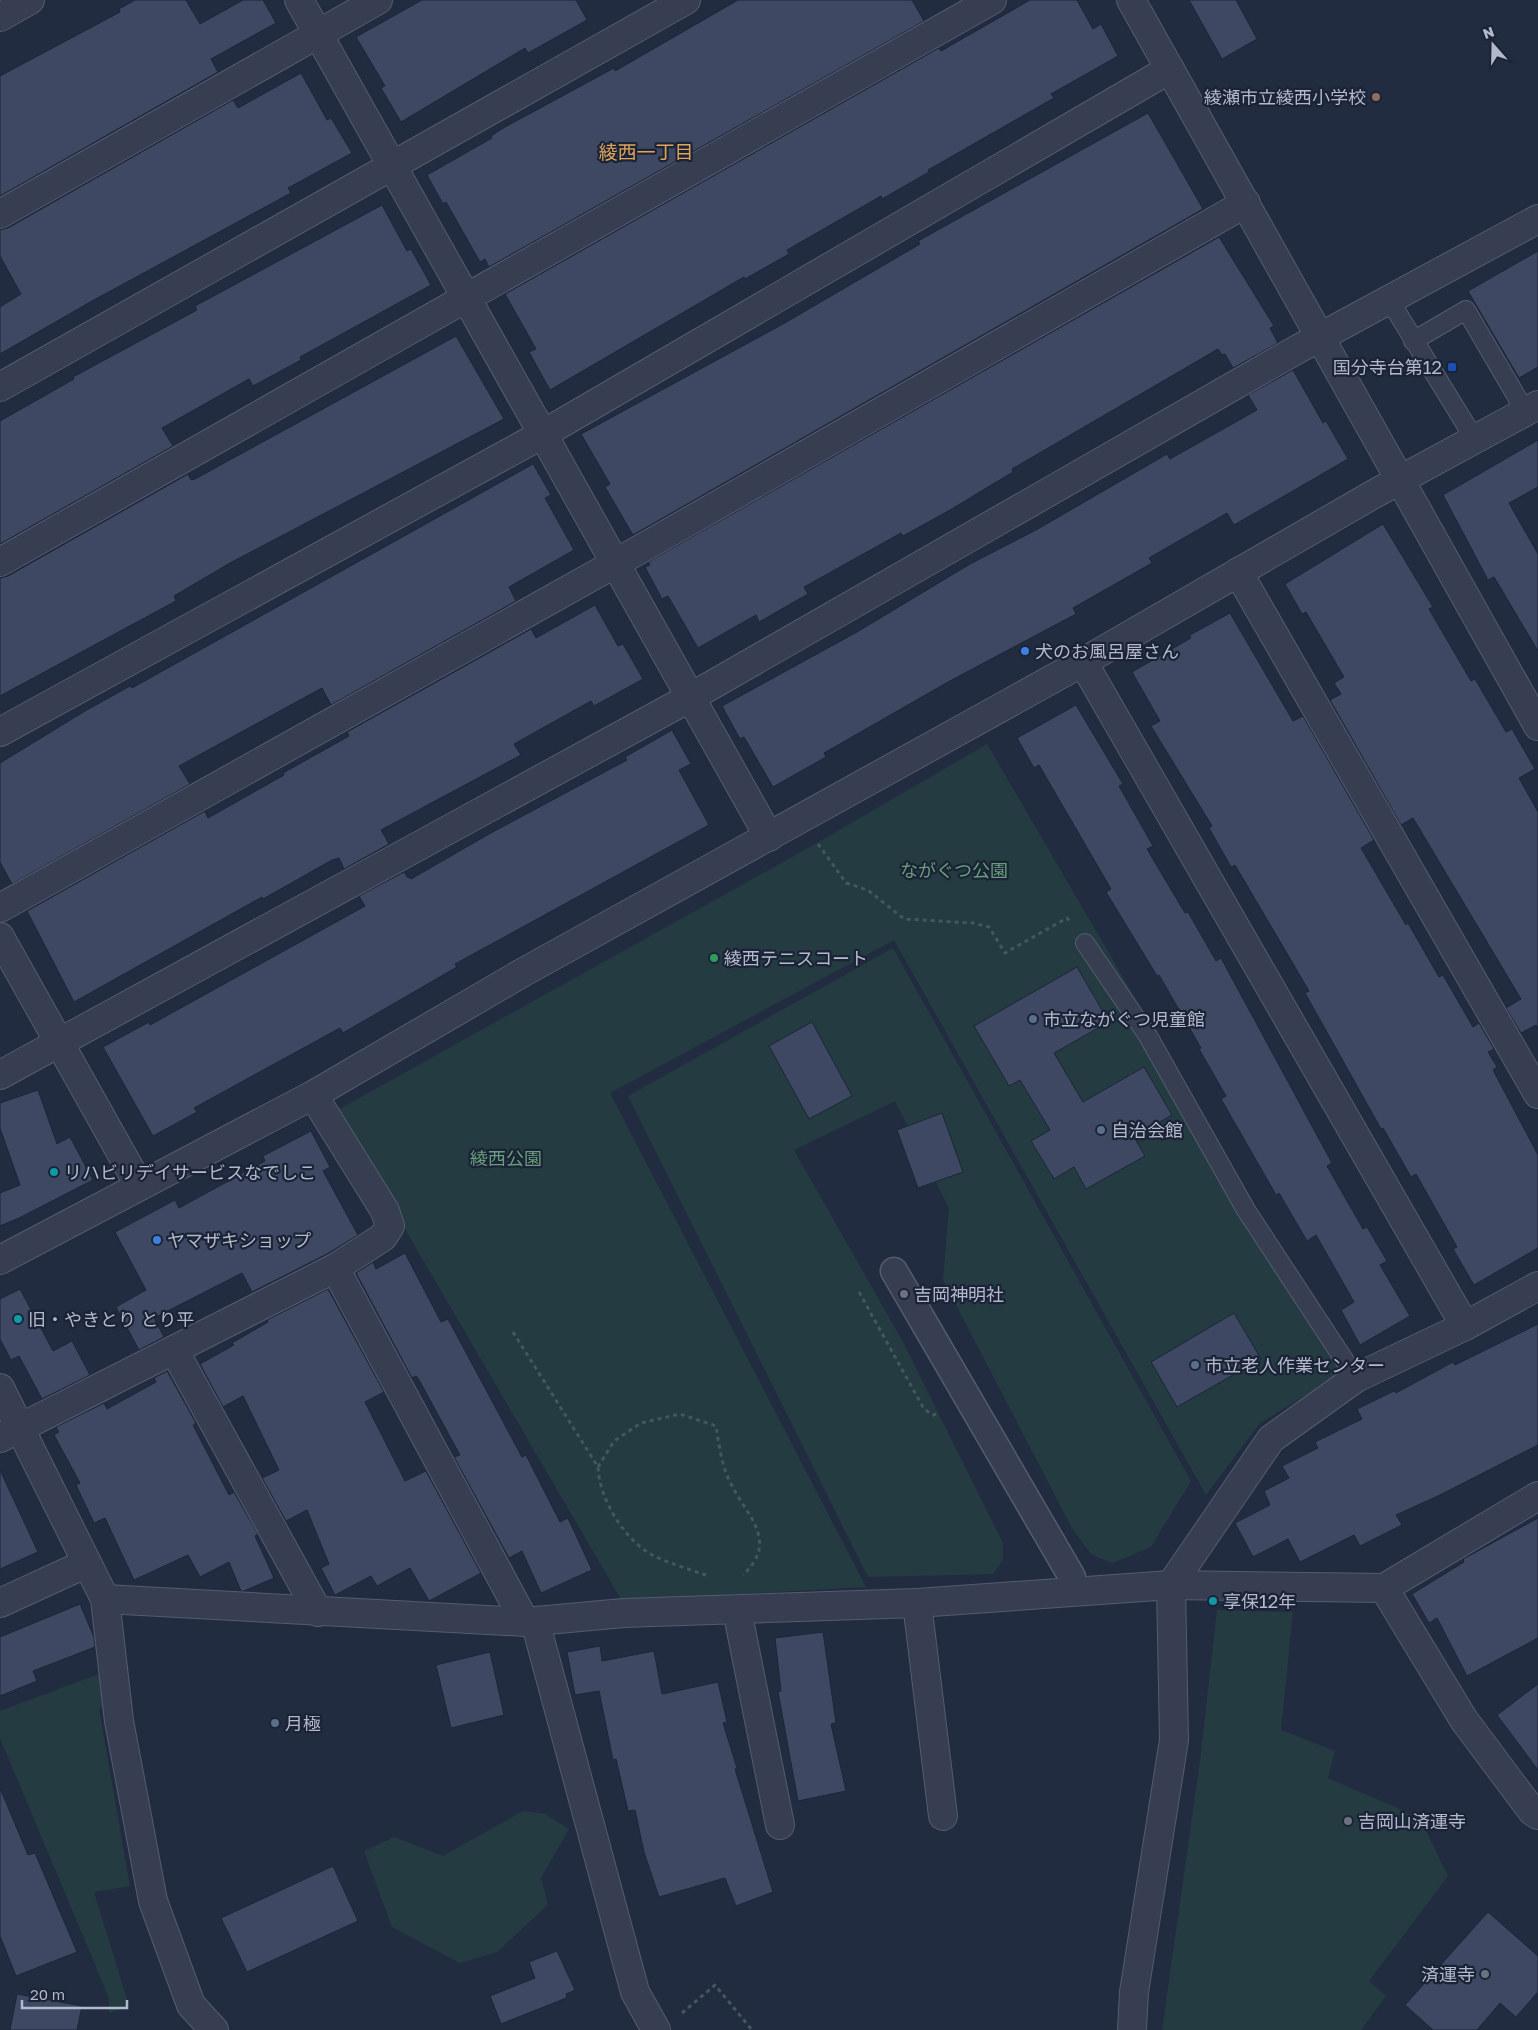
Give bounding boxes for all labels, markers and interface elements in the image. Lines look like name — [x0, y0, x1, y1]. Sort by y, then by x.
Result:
north arrow — [1468, 20, 1518, 70]
text: N — [1480, 23, 1496, 42]
place label: 綾瀬市立綾西小学校 — [1204, 86, 1366, 108]
marker: 綾瀬市立綾西小学校 — [1370, 91, 1382, 103]
district label: 綾西一丁目 — [598, 140, 694, 163]
place label: 国分寺台第12 — [1333, 356, 1442, 378]
marker: 国分寺台第12 — [1446, 361, 1458, 373]
place label: 犬のお風呂屋さん — [1035, 640, 1179, 662]
marker: 犬のお風呂屋さん — [1019, 645, 1031, 657]
park label: ながぐつ公園 — [900, 859, 1008, 881]
place label: 綾西テニスコート — [724, 947, 868, 969]
marker: 綾西テニスコート — [708, 952, 720, 964]
place label: 市立ながぐつ児童館 — [1043, 1008, 1205, 1030]
marker: 市立ながぐつ児童館 — [1027, 1013, 1039, 1025]
place label: 自治会館 — [1111, 1119, 1183, 1141]
marker: 自治会館 — [1095, 1124, 1107, 1136]
park label: 綾西公園 — [470, 1147, 542, 1169]
place label: リハビリデイサービスなでしこ — [64, 1161, 316, 1183]
marker: リハビリデイサービスなでしこ — [48, 1166, 60, 1178]
place label: ヤマザキショップ — [167, 1229, 311, 1251]
marker: ヤマザキショップ — [151, 1234, 163, 1246]
place label: 吉岡神明社 — [914, 1283, 1004, 1305]
marker: 吉岡神明社 — [898, 1288, 910, 1300]
place label: 旧・やきとり とり平 — [28, 1308, 195, 1330]
marker: 旧・やきとり とり平 — [12, 1313, 24, 1325]
place label: 市立老人作業センター — [1205, 1354, 1385, 1376]
marker: 市立老人作業センター — [1189, 1359, 1201, 1371]
place label: 享保12年 — [1223, 1590, 1296, 1612]
marker: 享保12年 — [1207, 1595, 1219, 1607]
place label: 月極 — [285, 1712, 321, 1734]
marker: 月極 — [269, 1717, 281, 1729]
place label: 吉岡山済運寺 — [1358, 1810, 1466, 1832]
marker: 吉岡山済運寺 — [1342, 1815, 1354, 1827]
place label: 済運寺 — [1421, 1963, 1475, 1985]
marker: 済運寺 — [1479, 1968, 1491, 1980]
scale bar — [22, 1978, 128, 2010]
text: 20 m — [30, 1985, 65, 2003]

